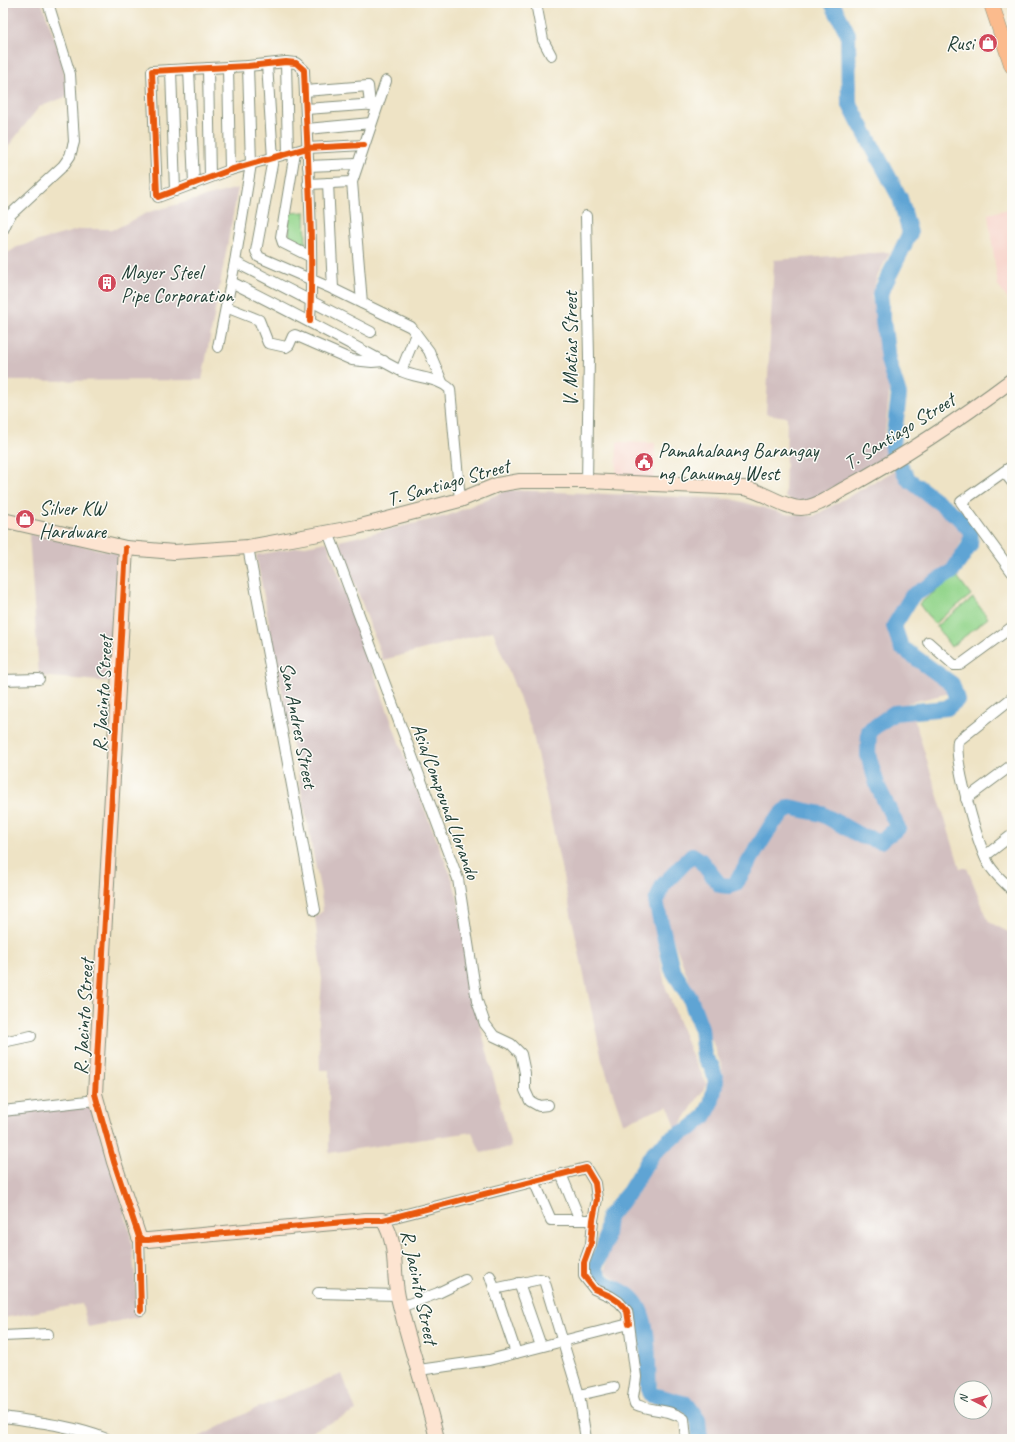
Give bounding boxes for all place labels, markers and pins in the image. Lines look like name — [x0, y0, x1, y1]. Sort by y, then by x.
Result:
place label: Rusi — [946, 31, 976, 56]
shop icon: Rusi — [977, 32, 999, 54]
place label: Mayer Steel Pipe Corporation — [121, 260, 234, 308]
building icon: Mayer Steel Pipe Corporation — [96, 272, 118, 294]
place label: Pamahalaang Barangay ng Canumay West — [658, 438, 820, 486]
public building icon: Pamahalaang Barangay ng Canumay West — [633, 451, 655, 473]
place label: Silver KW Hardware — [39, 496, 108, 544]
shop icon: Silver KW Hardware — [14, 508, 36, 530]

